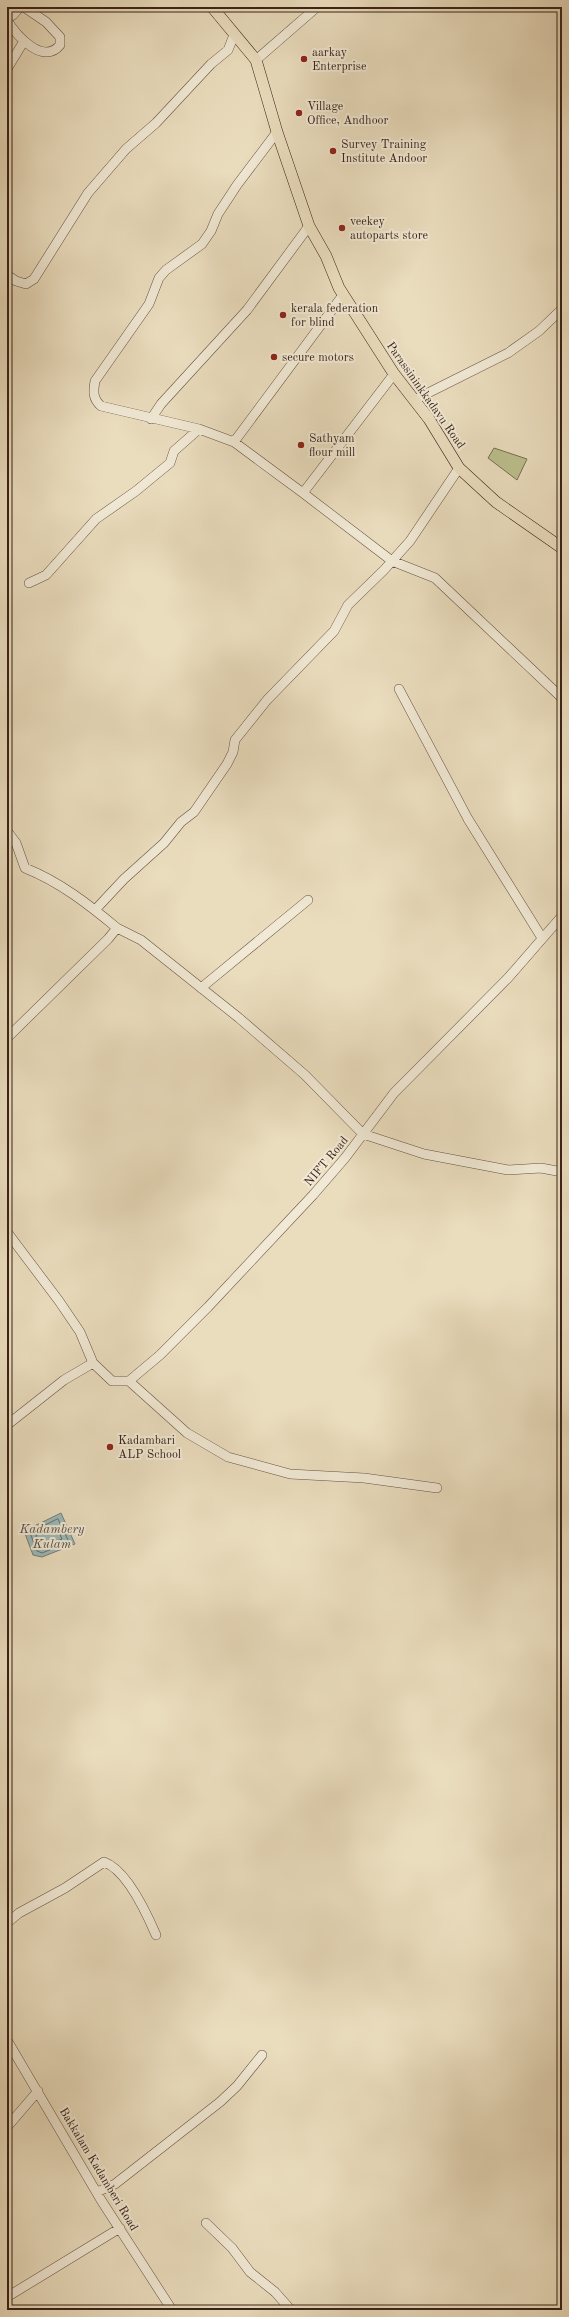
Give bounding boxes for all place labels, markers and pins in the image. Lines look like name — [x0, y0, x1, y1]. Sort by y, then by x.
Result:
place label: aarkay Enterprise — [312, 47, 367, 73]
marker: aarkay Enterprise — [299, 54, 309, 64]
place label: Village Office, Andhoor — [307, 101, 389, 127]
marker: Village Office, Andhoor — [294, 108, 304, 118]
place label: Survey Training Institute Andoor — [341, 139, 427, 165]
marker: Survey Training Institute Andoor — [328, 146, 338, 156]
place label: veekey autoparts store — [350, 216, 429, 242]
marker: veekey autoparts store — [337, 223, 347, 233]
place label: kerala federation for blind — [291, 303, 379, 329]
marker: kerala federation for blind — [278, 310, 288, 320]
marker: secure motors — [269, 352, 279, 362]
place label: secure motors — [282, 352, 354, 364]
place label: Sathyam flour mill — [309, 433, 355, 459]
marker: Sathyam flour mill — [296, 440, 306, 450]
place label: Kadambari ALP School — [118, 1435, 181, 1461]
marker: Kadambari ALP School — [105, 1442, 115, 1452]

